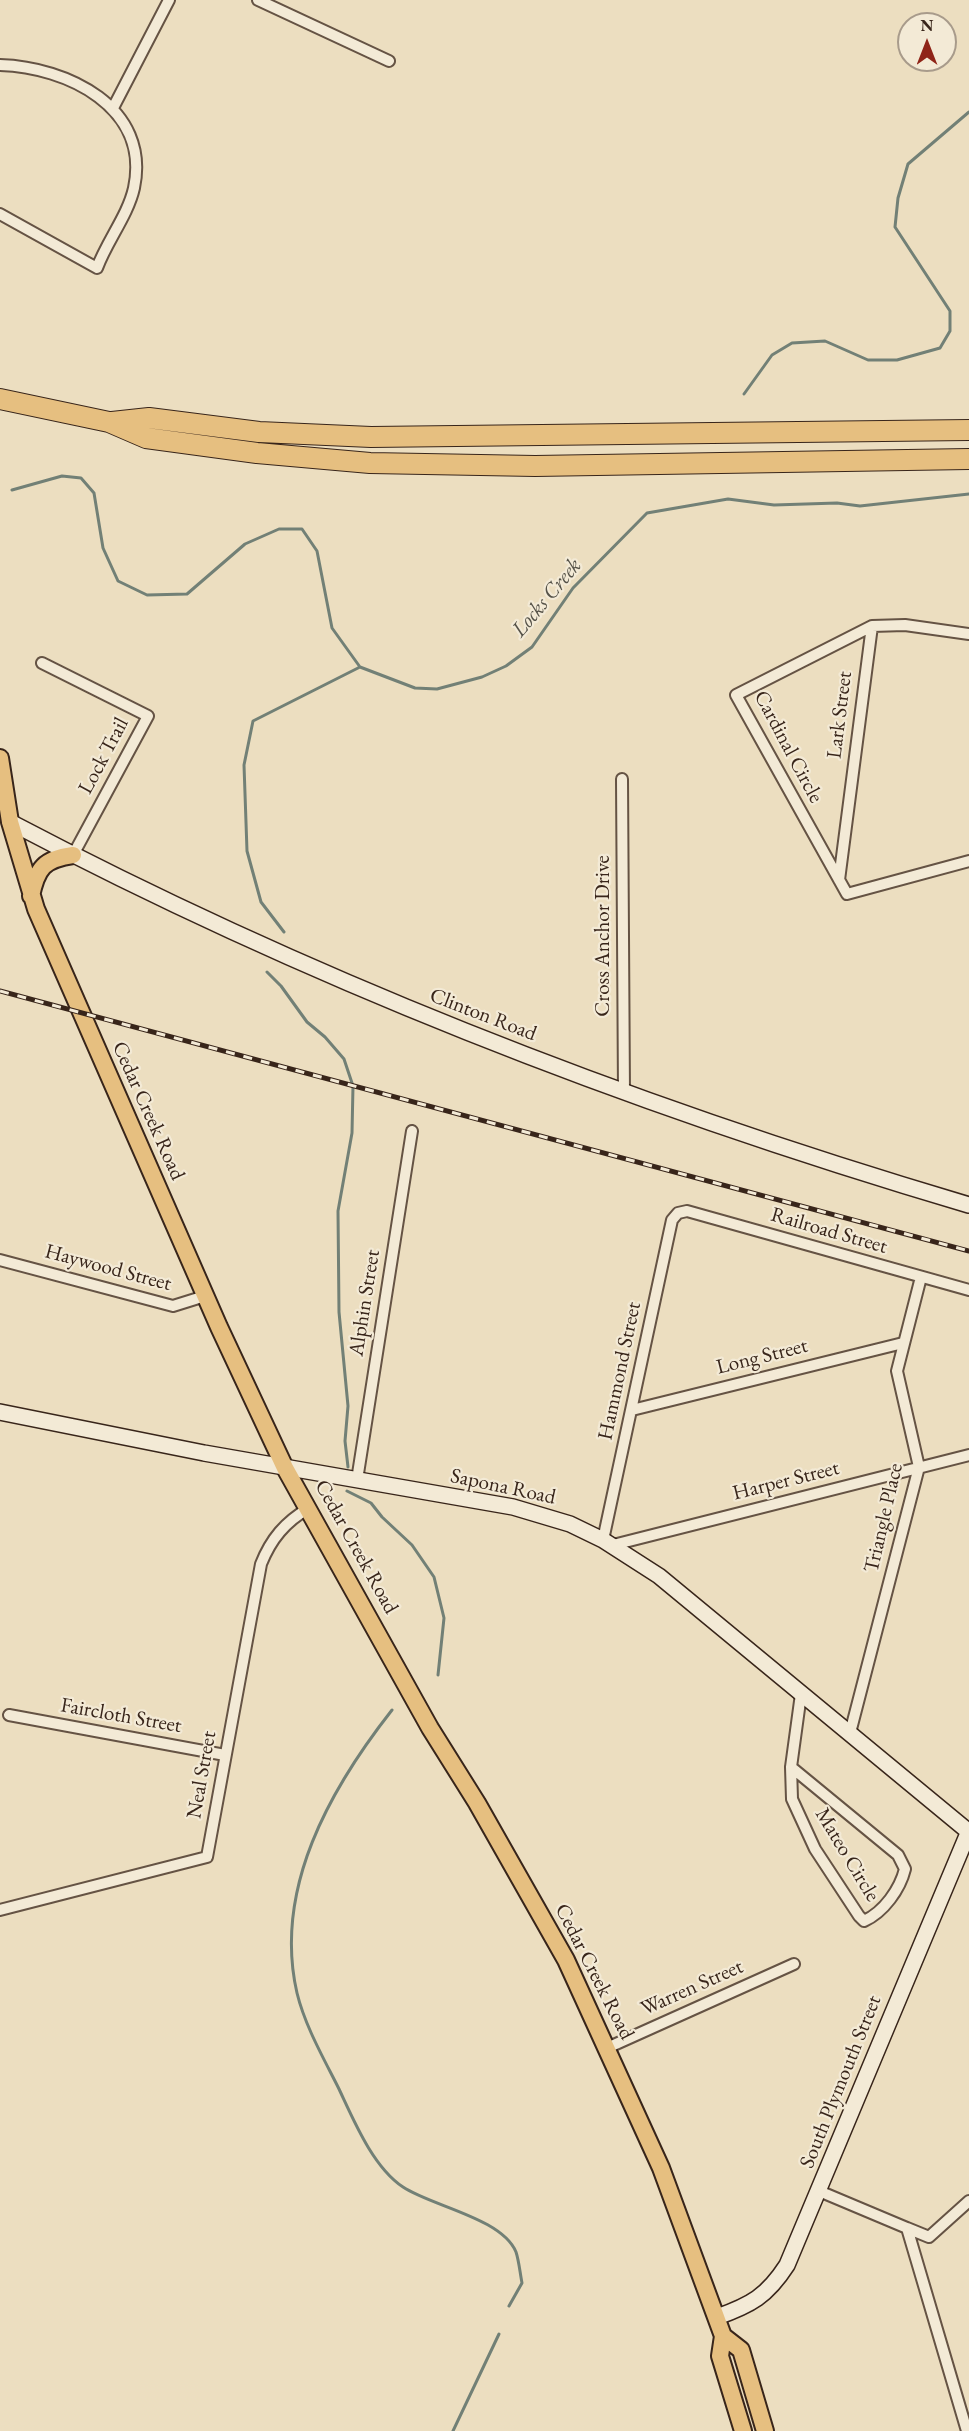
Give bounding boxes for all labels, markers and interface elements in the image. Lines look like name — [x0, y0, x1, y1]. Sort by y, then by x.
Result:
north arrow — [897, 12, 957, 72]
text: N — [921, 15, 933, 36]
water label: Locks Creek — [506, 553, 588, 643]
street label: Lark Street — [822, 670, 858, 760]
street label: Cardinal Circle — [748, 687, 828, 807]
street label: Lock Trail — [73, 714, 135, 798]
street label: Cross Anchor Drive — [590, 855, 616, 1017]
street label: Clinton Road — [426, 983, 540, 1047]
street label: Cedar Creek Road — [106, 1038, 190, 1184]
street label: Railroad Street — [768, 1202, 890, 1260]
street label: Haywood Street — [42, 1239, 174, 1297]
street label: Alphin Street — [344, 1248, 386, 1358]
street label: Hammond Street — [593, 1300, 647, 1442]
street label: Long Street — [714, 1333, 810, 1381]
street label: Harper Street — [730, 1456, 842, 1506]
street label: Triangle Place — [859, 1461, 909, 1575]
street label: Sapona Road — [448, 1464, 558, 1510]
street label: Cedar Creek Road — [309, 1476, 403, 1618]
street label: Faircloth Street — [59, 1693, 183, 1739]
street label: Neal Street — [182, 1729, 222, 1821]
street label: Mateo Circle — [809, 1804, 885, 1906]
street label: Cedar Creek Road — [549, 1900, 639, 2044]
street label: Warren Street — [637, 1954, 747, 2022]
street label: South Plymouth Street — [795, 1992, 887, 2172]

